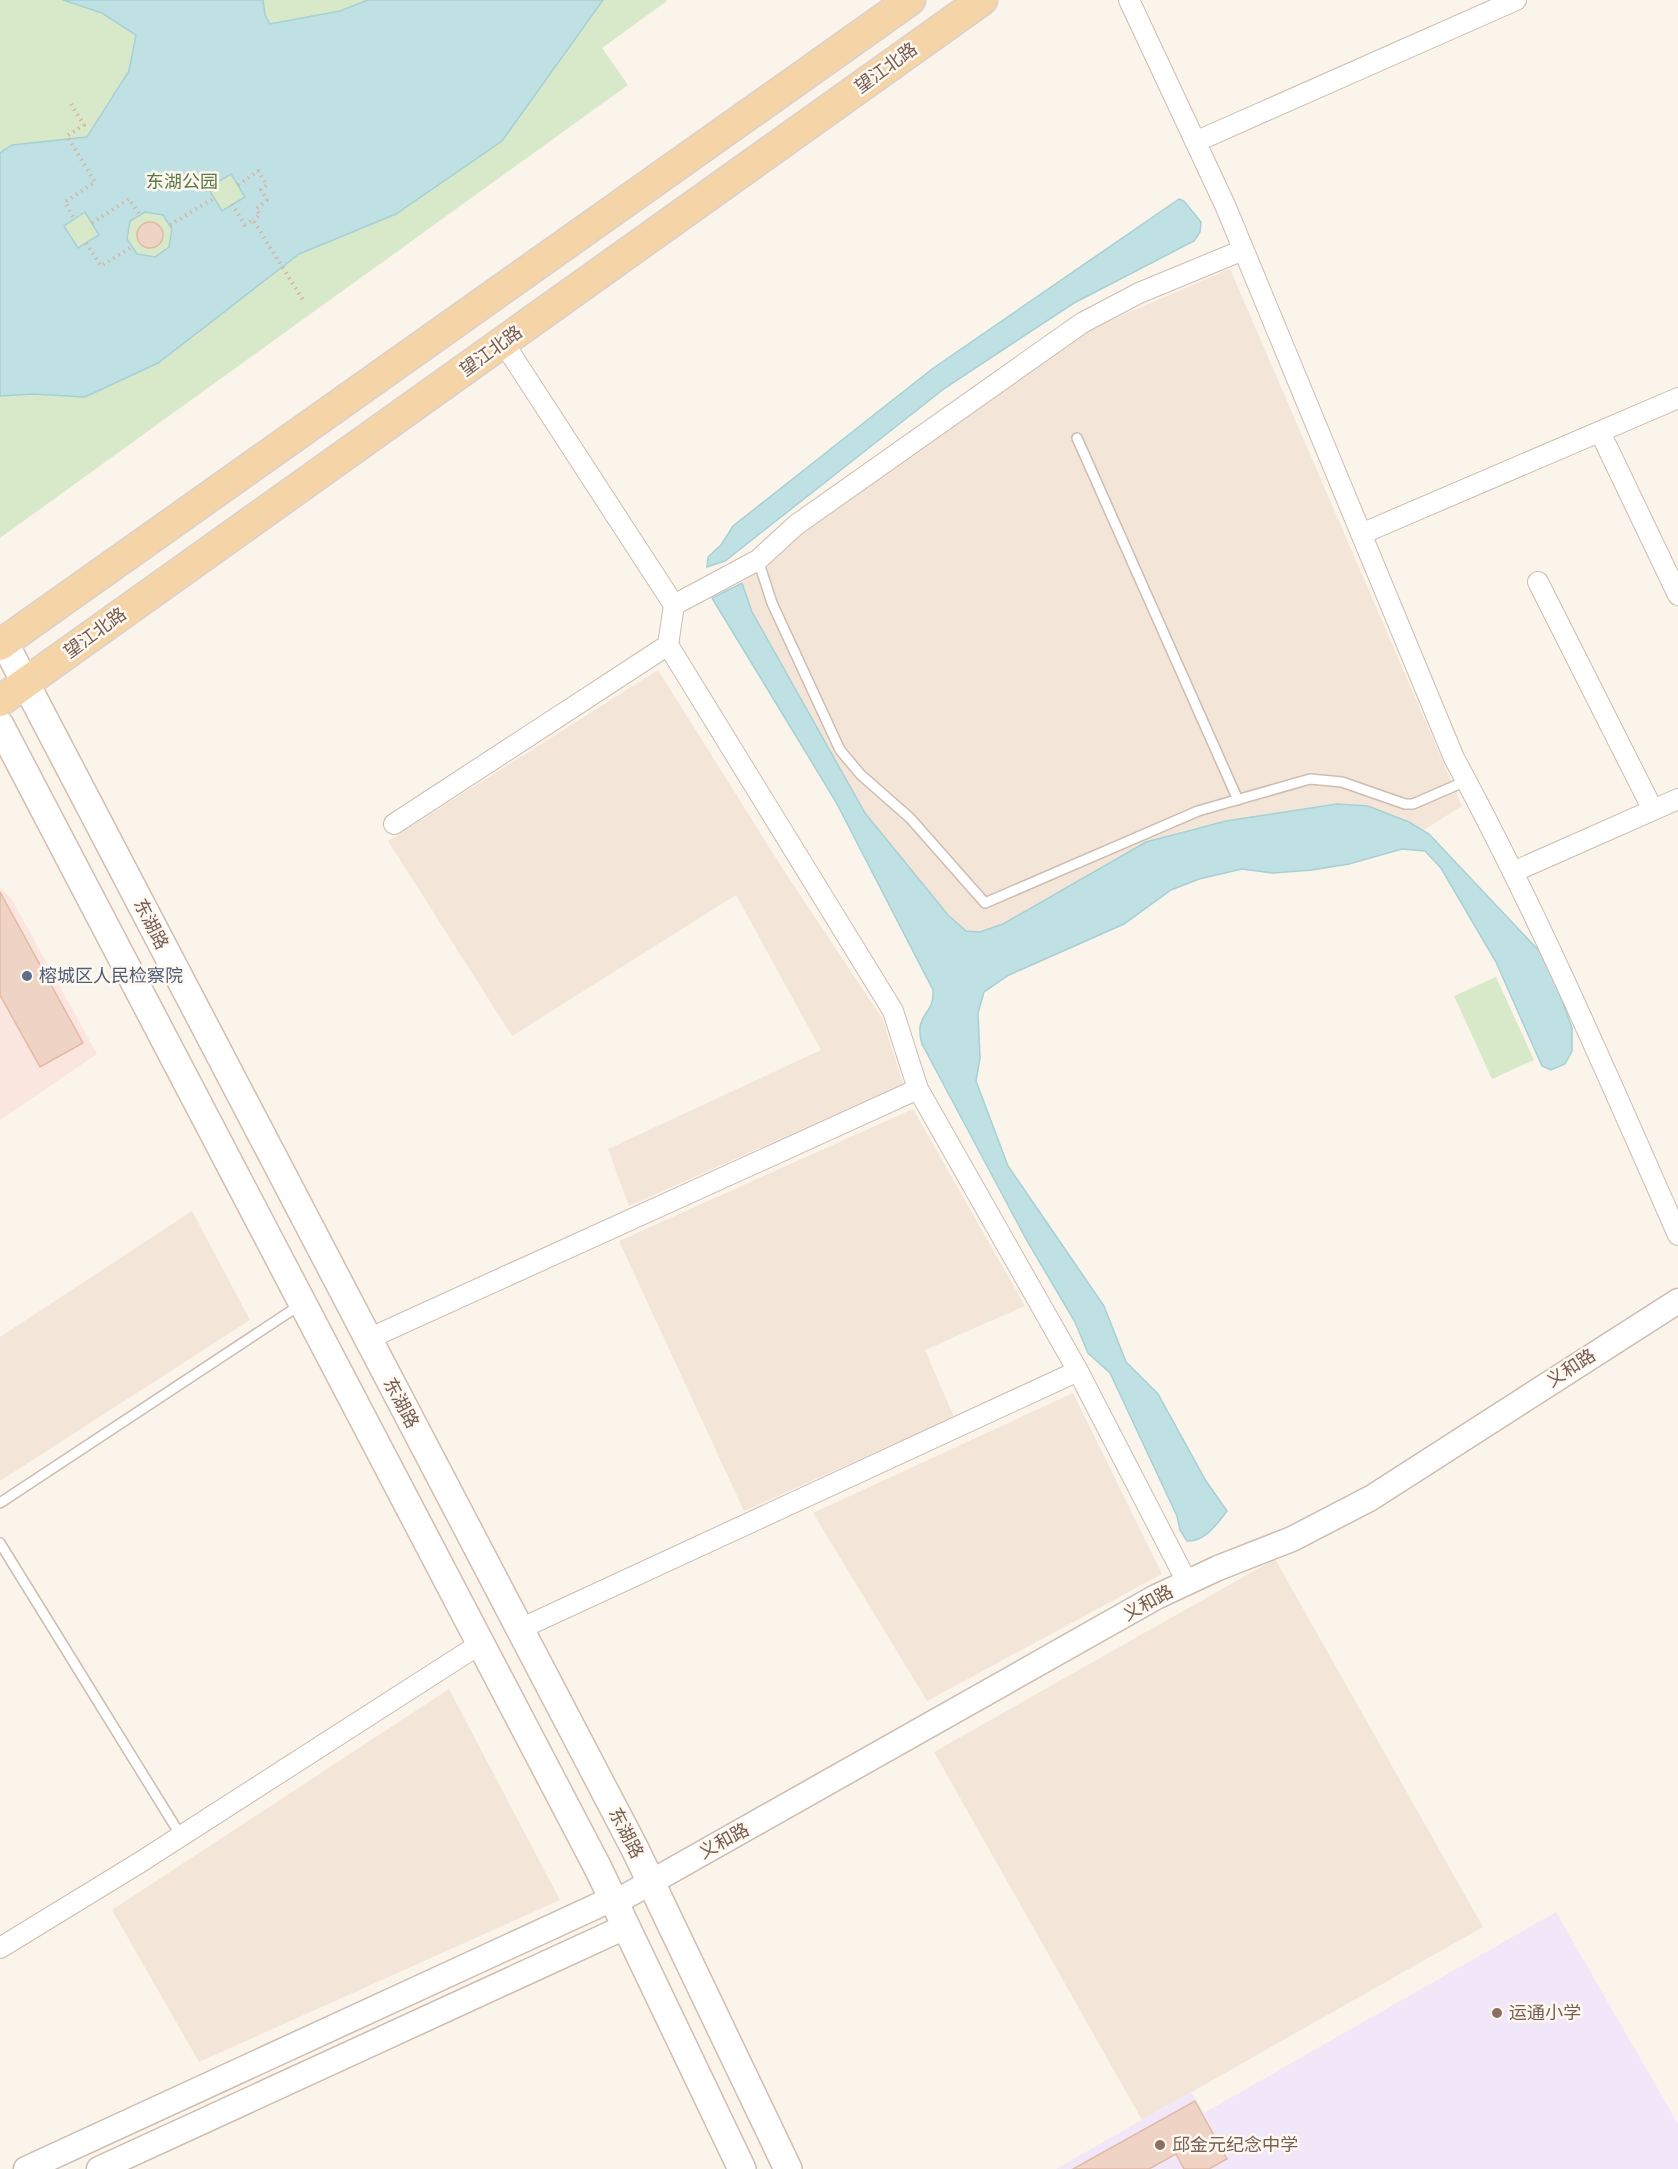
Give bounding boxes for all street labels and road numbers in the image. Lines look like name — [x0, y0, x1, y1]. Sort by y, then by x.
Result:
street label: 望江北路 — [849, 36, 923, 100]
street label: 望江北路 — [454, 319, 528, 383]
street label: 望江北路 — [58, 601, 132, 665]
street label: 东湖路 — [127, 894, 175, 954]
street label: 义和路 — [1541, 1342, 1601, 1394]
street label: 东湖路 — [377, 1373, 425, 1433]
street label: 义和路 — [1118, 1579, 1178, 1627]
street label: 东湖路 — [602, 1803, 650, 1863]
street label: 义和路 — [694, 1817, 754, 1865]

